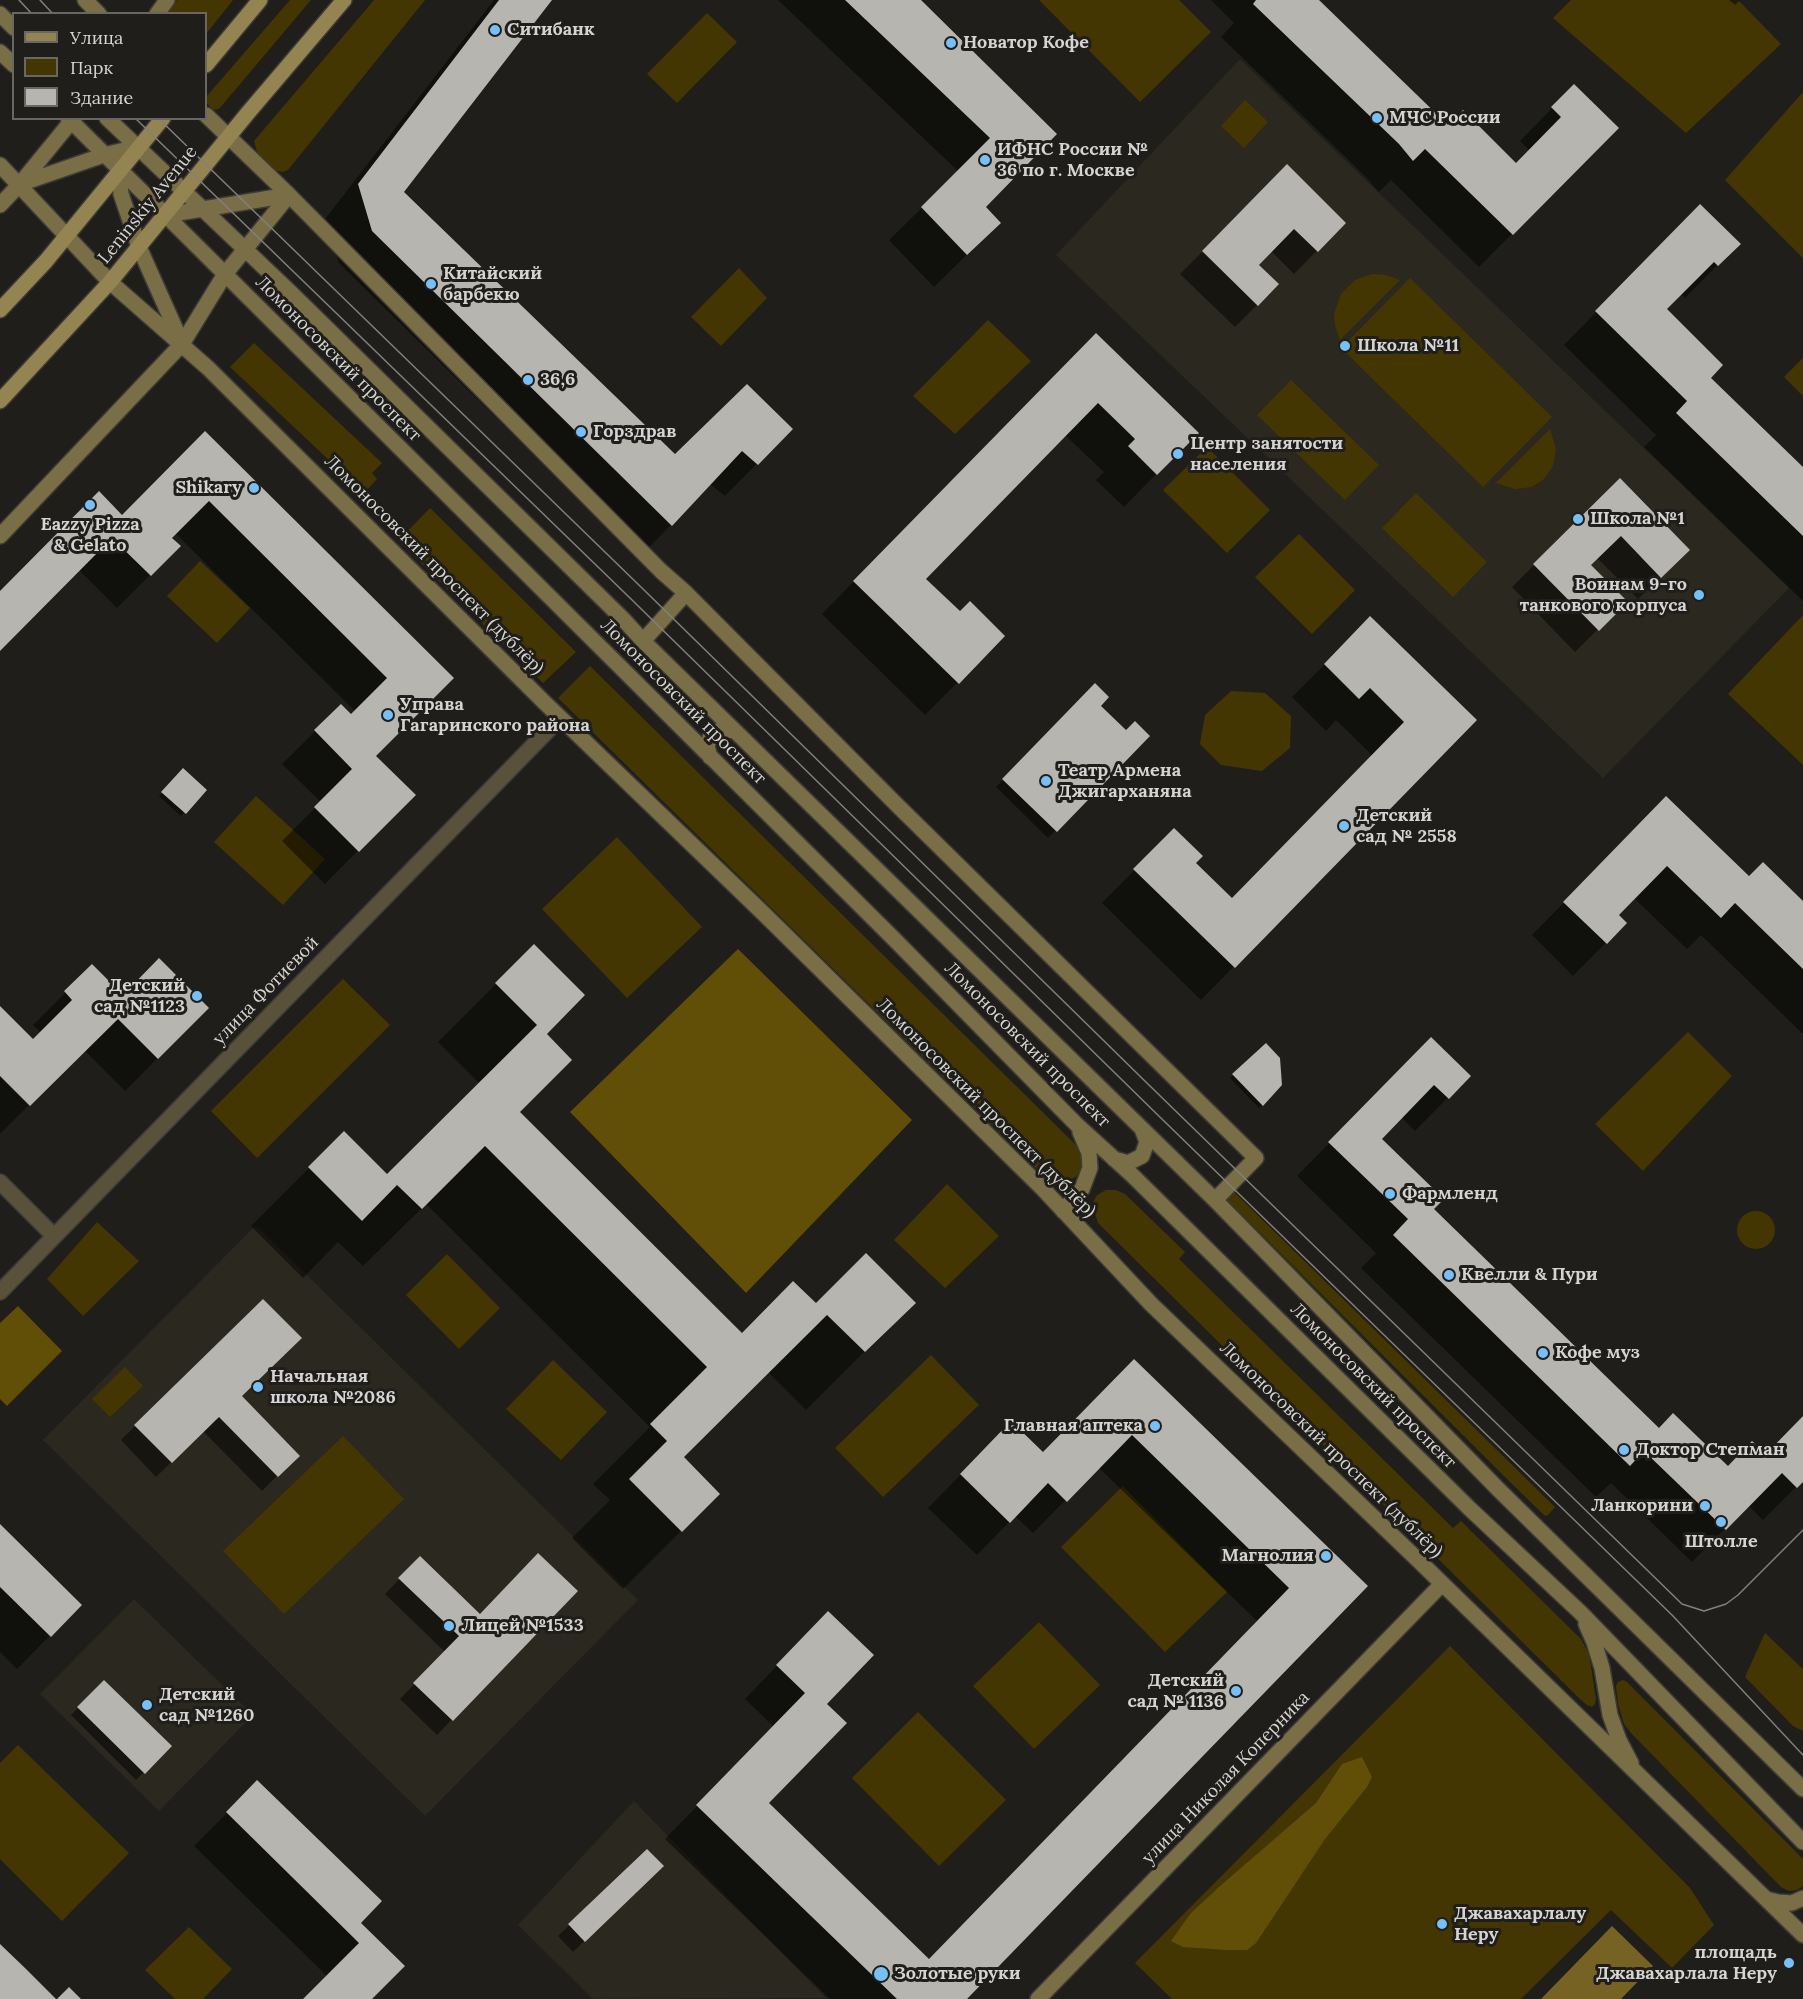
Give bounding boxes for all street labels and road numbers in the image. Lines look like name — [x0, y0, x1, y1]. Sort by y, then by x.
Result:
street label: Leninskiy Avenue — [94, 142, 202, 268]
street label: Ломоносовский проспект — [251, 272, 425, 446]
street label: Ломоносовский проспект (дублёр) — [320, 451, 548, 679]
street label: Ломоносовский проспект — [596, 615, 770, 789]
street label: улица Фотиевой — [209, 932, 323, 1050]
street label: Ломоносовский проспект — [940, 958, 1114, 1132]
street label: Ломоносовский проспект (дублёр) — [872, 994, 1100, 1222]
street label: Ломоносовский проспект — [1286, 1299, 1460, 1473]
street label: Ломоносовский проспект (дублёр) — [1215, 1338, 1447, 1562]
street label: улица Николая Коперника — [1138, 1687, 1314, 1869]

